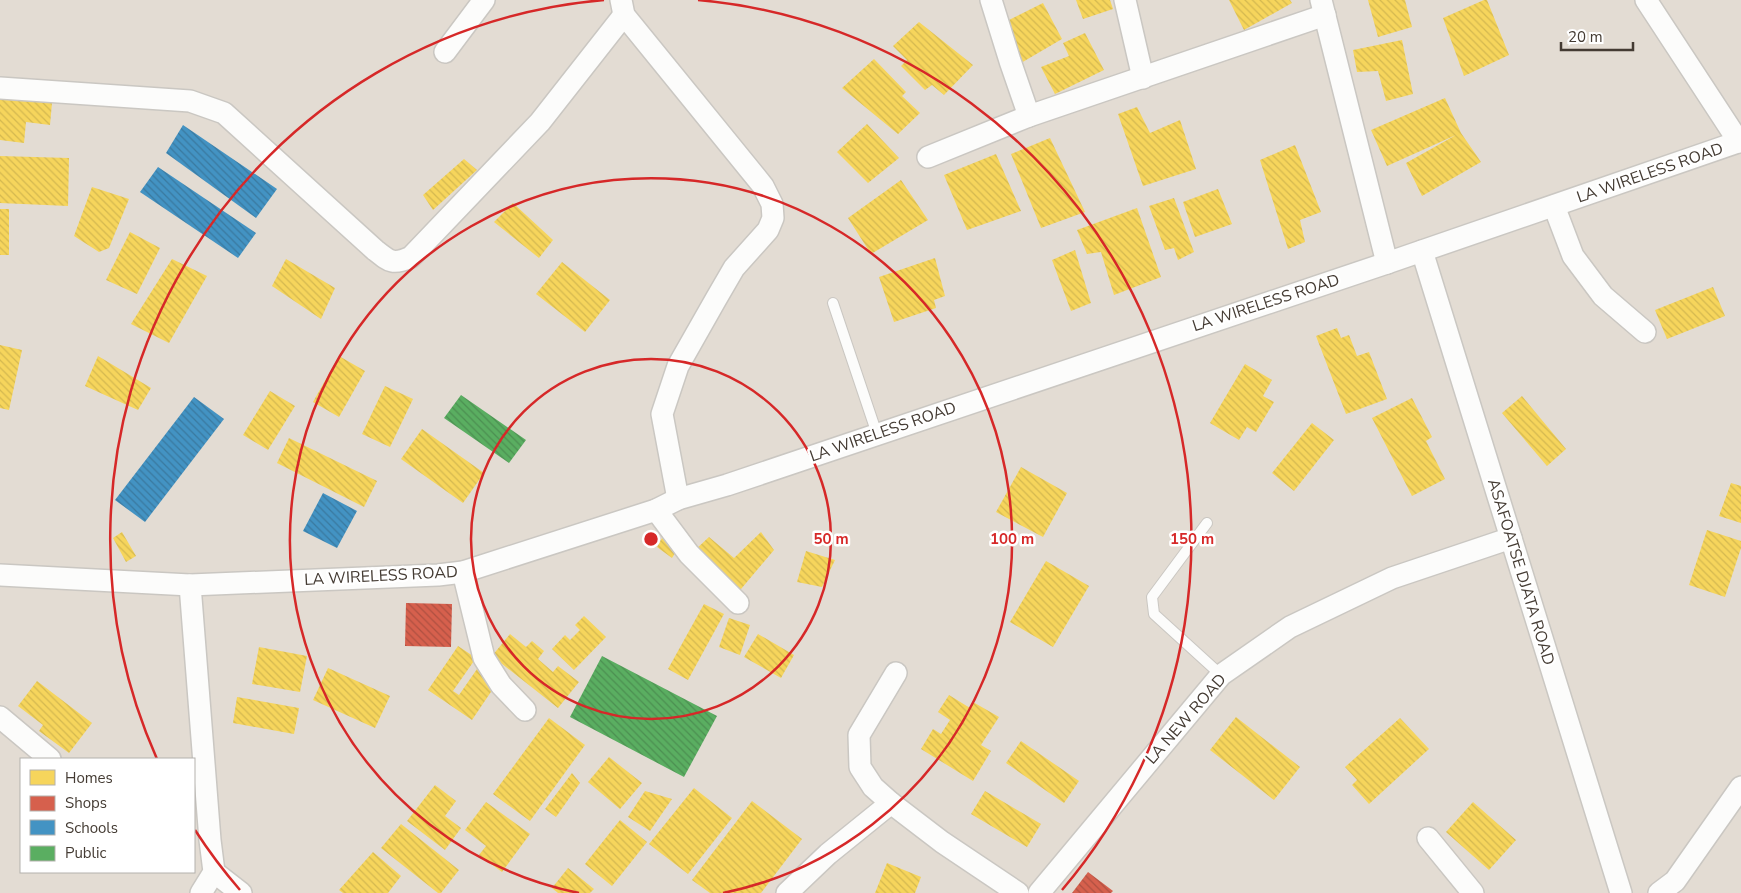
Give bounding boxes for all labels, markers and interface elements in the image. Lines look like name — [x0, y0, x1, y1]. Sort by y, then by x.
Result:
scale bar — [1561, 20, 1634, 52]
text: 20 m — [1568, 27, 1603, 47]
street label: LA WIRELESS ROAD — [1574, 138, 1726, 208]
street label: LA WIRELESS ROAD — [1189, 269, 1343, 337]
street label: LA WIRELESS ROAD — [807, 397, 959, 467]
street label: ASAFOATSE DJATA ROAD — [1482, 476, 1560, 668]
text: 50 m — [813, 529, 849, 549]
text: 100 m — [990, 529, 1034, 549]
text: 150 m — [1170, 529, 1214, 549]
centre of rings — [642, 530, 660, 548]
street label: LA WIRELESS ROAD — [304, 561, 458, 591]
street label: LA NEW ROAD — [1141, 669, 1231, 769]
legend — [20, 758, 195, 873]
text: Homes — [65, 768, 113, 788]
text: Shops — [65, 793, 107, 813]
text: Schools — [65, 818, 118, 838]
text: Public — [65, 843, 106, 863]

